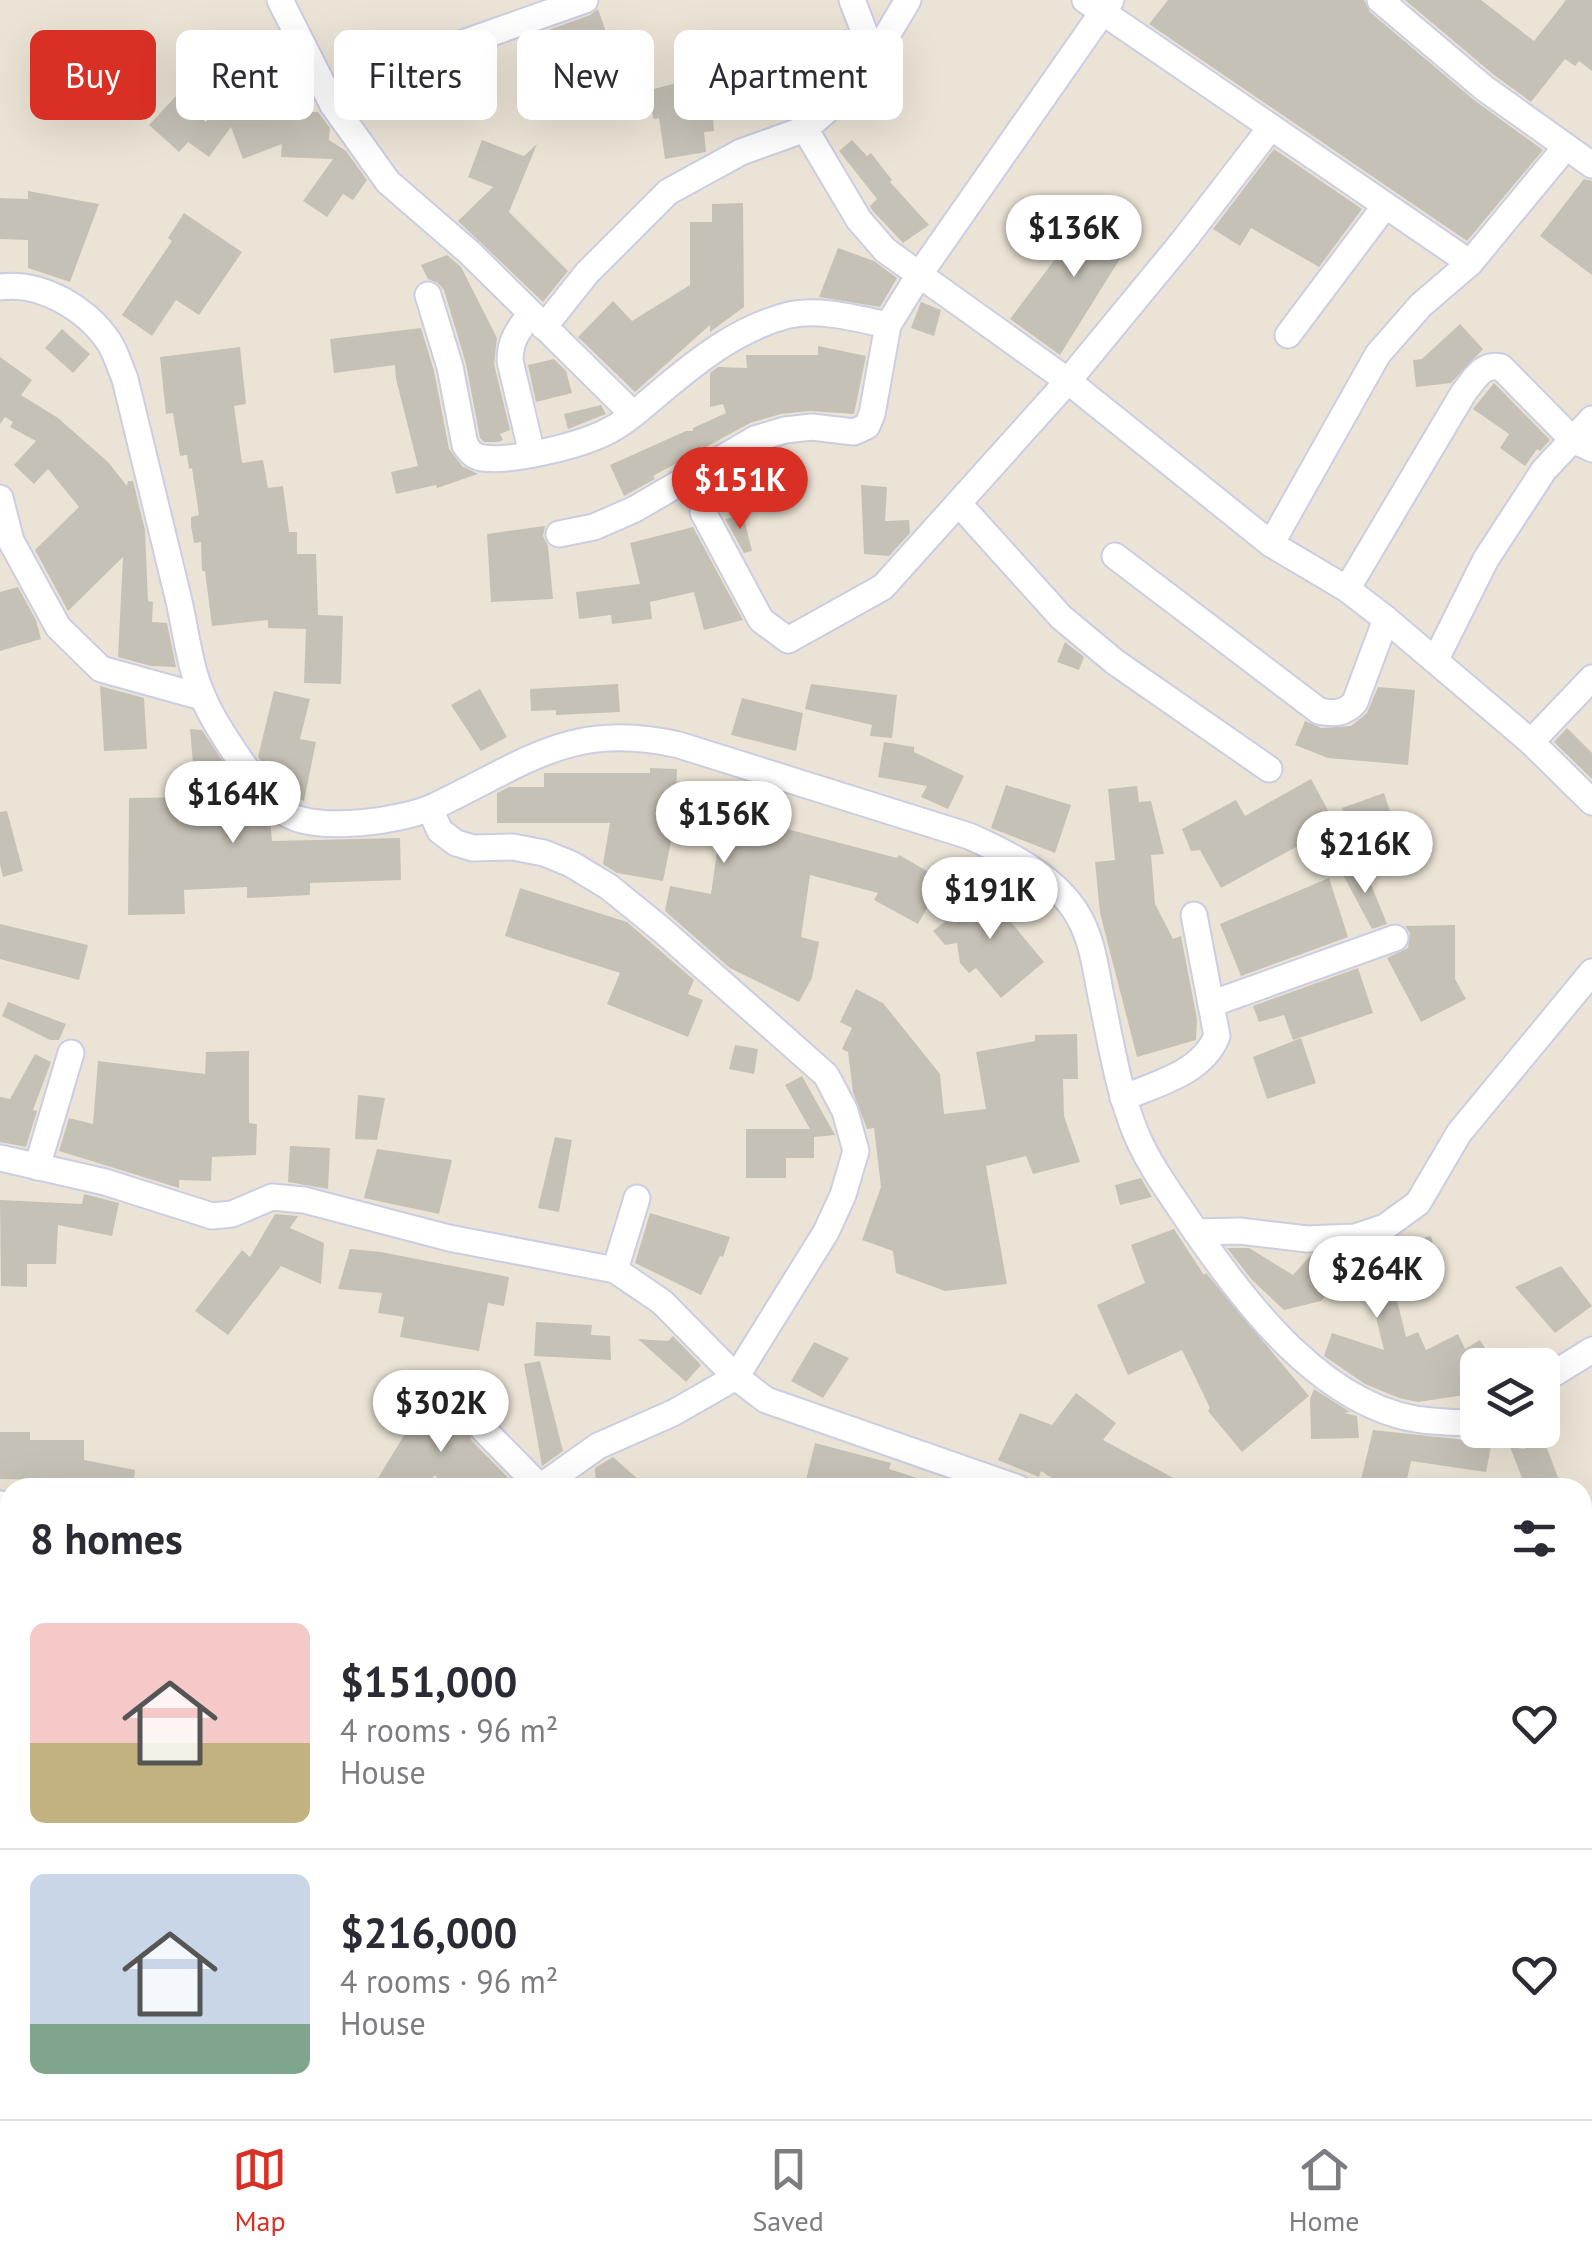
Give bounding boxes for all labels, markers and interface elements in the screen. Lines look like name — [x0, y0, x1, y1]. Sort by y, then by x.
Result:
chip: Buy — [30, 30, 156, 120]
chip: Rent — [176, 30, 314, 120]
chip: Filters — [334, 30, 497, 120]
chip: New — [517, 30, 654, 120]
chip: Apartment — [674, 30, 903, 120]
pin: $136K — [1004, 195, 1144, 280]
text: $136K — [1028, 206, 1120, 248]
pin: $151K — [670, 447, 810, 532]
text: $151K — [694, 458, 786, 500]
pin: $164K — [163, 761, 303, 846]
text: $164K — [187, 772, 279, 814]
pin: $156K — [654, 781, 794, 866]
text: $156K — [678, 792, 770, 834]
pin: $216K — [1295, 811, 1435, 896]
text: $216K — [1319, 822, 1411, 864]
pin: $191K — [920, 857, 1060, 942]
text: $191K — [944, 868, 1036, 910]
pin: $264K — [1307, 1236, 1447, 1321]
text: $264K — [1331, 1247, 1423, 1289]
map controls — [1460, 1348, 1560, 1448]
button: layers — [1460, 1348, 1560, 1448]
pin: $302K — [371, 1370, 511, 1455]
text: $302K — [395, 1381, 487, 1423]
text: 8 homes — [30, 1511, 183, 1566]
icon: filters — [1507, 1511, 1562, 1566]
text: $151,000 — [340, 1654, 517, 1709]
icon: home — [110, 1663, 230, 1783]
icon: heart — [1507, 1696, 1562, 1751]
text: 4 rooms · 96 m² — [340, 1709, 558, 1751]
text: House — [340, 1751, 426, 1793]
text: $216,000 — [340, 1905, 517, 1960]
icon: home — [110, 1914, 230, 2034]
icon: heart — [1507, 1947, 1562, 2002]
text: 4 rooms · 96 m² — [340, 1960, 558, 2002]
text: House — [340, 2002, 426, 2044]
tab: Map — [232, 2142, 287, 2239]
tab: Saved — [752, 2142, 824, 2239]
tab: Home — [1289, 2142, 1359, 2239]

